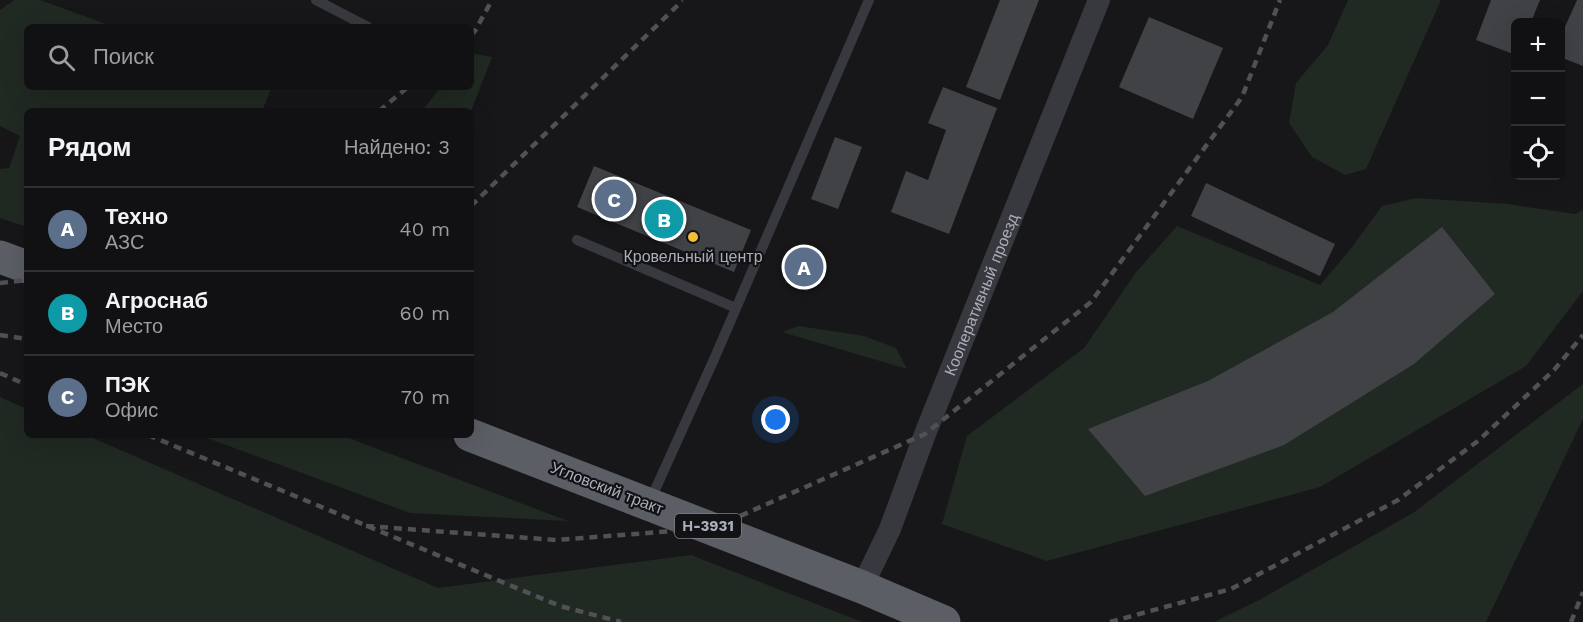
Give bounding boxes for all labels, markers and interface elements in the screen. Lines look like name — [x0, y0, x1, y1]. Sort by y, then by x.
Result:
map controls — [1511, 18, 1565, 180]
button: + — [1511, 18, 1565, 72]
search box — [24, 24, 474, 90]
icon: search — [45, 41, 78, 74]
text: Поиск — [93, 44, 154, 69]
button: − — [1511, 72, 1565, 126]
button: locate — [1511, 126, 1565, 180]
text: Рядом — [48, 132, 131, 162]
text: Найдено: 3 — [344, 135, 450, 159]
pin: C — [594, 176, 634, 222]
pin: B — [644, 196, 684, 242]
text: Техно — [105, 204, 168, 229]
street label: Кооперативный проезд — [940, 210, 1022, 378]
text: A — [61, 217, 74, 241]
text: 40 m — [399, 217, 450, 241]
text: АЗС — [105, 230, 144, 254]
marker: Кровельный центр — [686, 230, 700, 244]
pin: A — [784, 244, 824, 290]
place label: Кровельный центр — [623, 247, 763, 266]
text: Агроснаб — [105, 288, 208, 313]
text: B — [61, 301, 74, 325]
text: 60 m — [400, 301, 450, 325]
text: Место — [105, 314, 163, 338]
text: ПЭК — [105, 372, 150, 397]
text: C — [61, 385, 74, 409]
text: 70 m — [401, 385, 450, 409]
text: Офис — [105, 398, 158, 422]
your location — [761, 405, 790, 434]
street label: Угловский тракт — [548, 458, 667, 519]
road number: Н-3931 — [675, 514, 741, 538]

